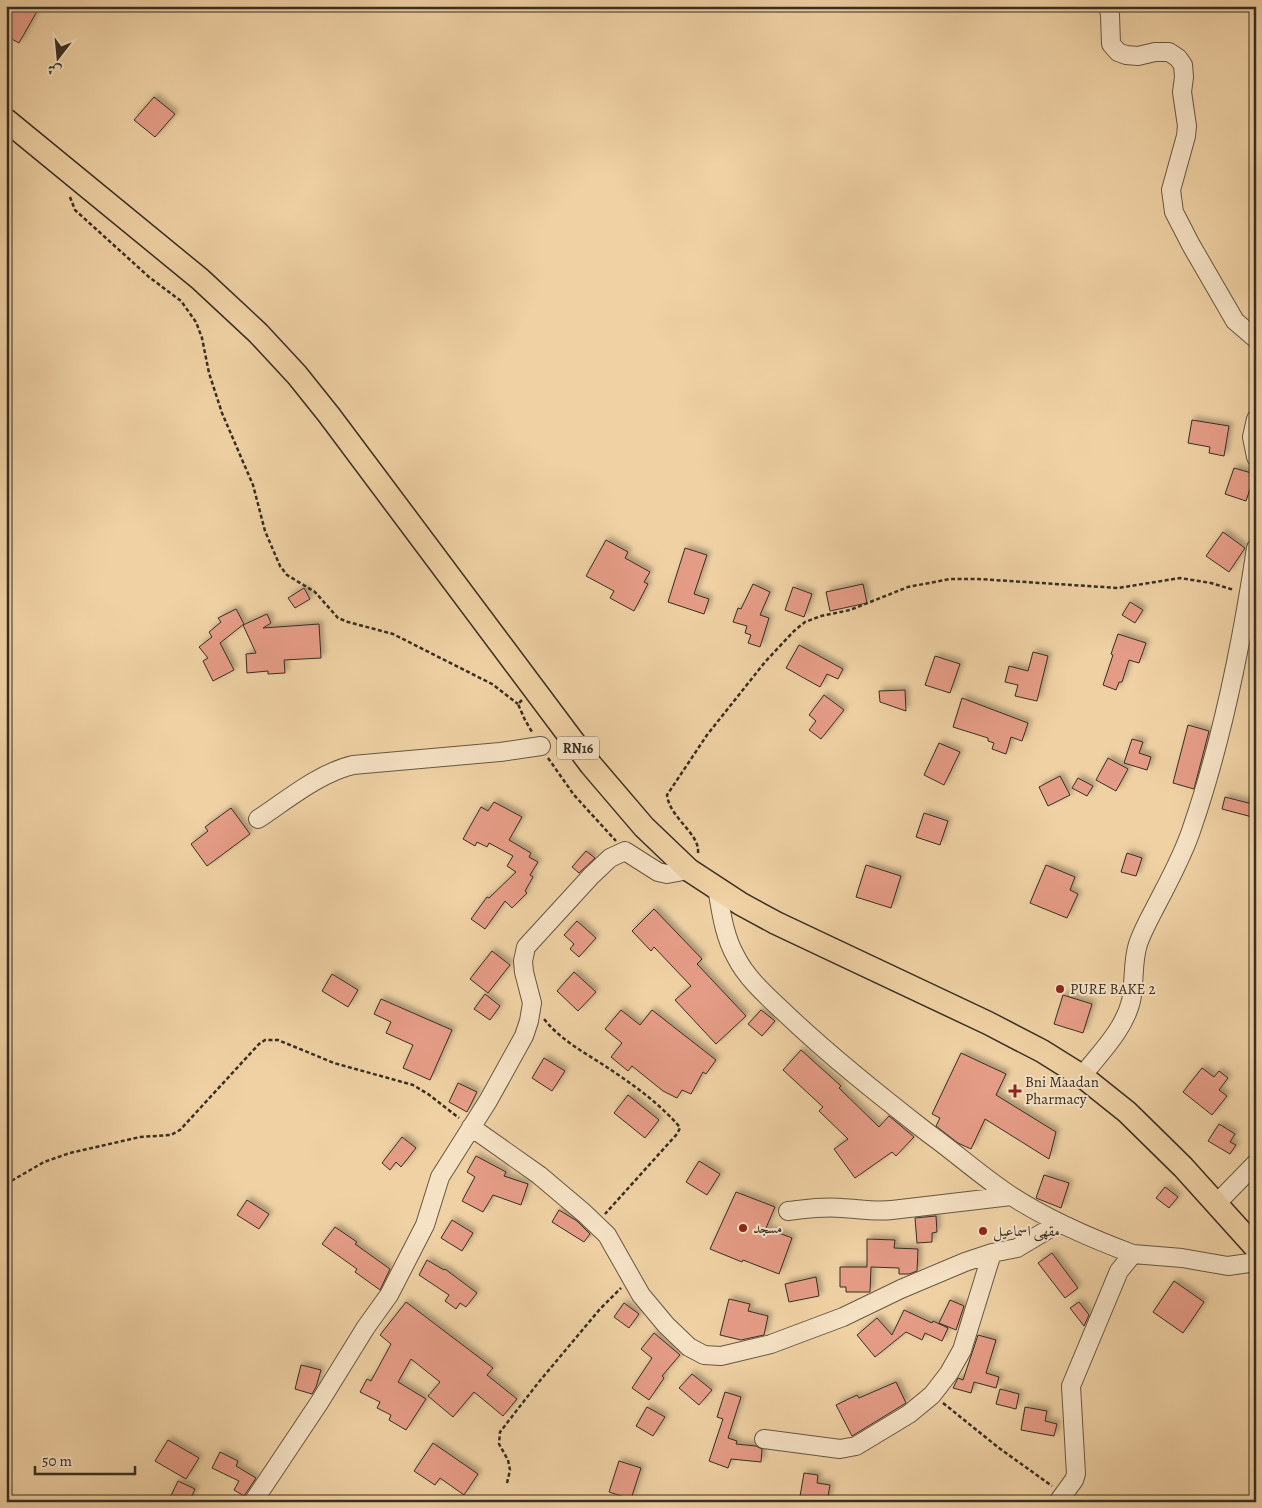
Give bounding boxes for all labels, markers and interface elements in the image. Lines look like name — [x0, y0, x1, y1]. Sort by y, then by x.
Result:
north arrow — [32, 32, 82, 82]
text: ش — [45, 59, 64, 81]
road number: RN16 — [557, 736, 599, 760]
place label: PURE BAKE 2 — [1070, 979, 1156, 999]
marker: PURE BAKE 2 — [1054, 983, 1066, 995]
place label: Bni Maadan Pharmacy — [1025, 1072, 1099, 1109]
marker: Bni Maadan Pharmacy — [1009, 1085, 1021, 1097]
place label: مسجد — [753, 1218, 782, 1238]
place label: مقهى اسماعيل — [993, 1221, 1060, 1242]
marker: مسجد — [737, 1222, 749, 1234]
marker: مقهى اسماعيل — [977, 1225, 989, 1237]
scale bar — [35, 1443, 135, 1475]
text: 50 m — [42, 1451, 72, 1471]

